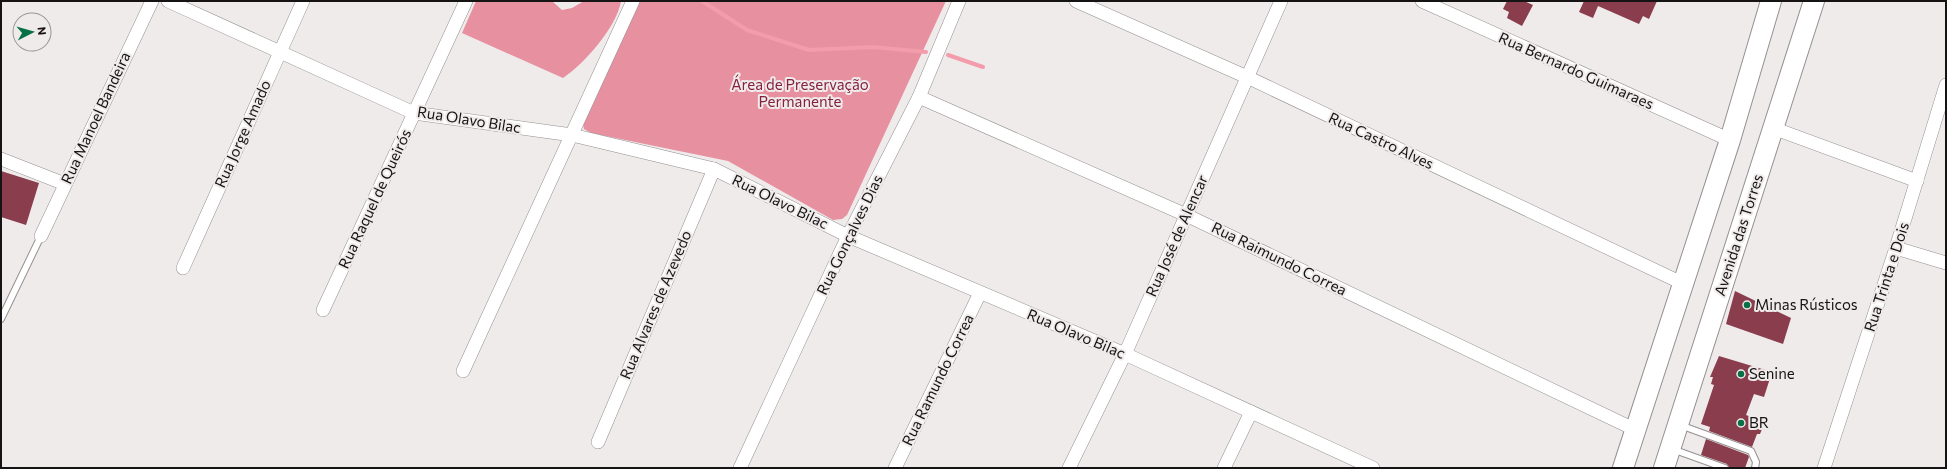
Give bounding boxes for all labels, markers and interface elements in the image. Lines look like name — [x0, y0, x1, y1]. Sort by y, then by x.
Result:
north arrow — [12, 12, 52, 52]
text: N — [36, 26, 49, 36]
street label: Rua Bernardo Guimaraes — [1496, 28, 1657, 113]
street label: Rua Manoel Bandeira — [57, 49, 134, 186]
park label: Área de Preservação Permanente — [731, 74, 869, 110]
street label: Rua Jorge Amado — [210, 77, 274, 190]
street label: Rua Olavo Bilac — [416, 102, 522, 136]
street label: Rua Castro Alves — [1326, 108, 1437, 172]
street label: Rua Raquel de Queirós — [334, 126, 414, 271]
street label: Rua Olavo Bilac — [729, 170, 831, 232]
street label: Rua Gonçalves Dias — [812, 171, 886, 298]
street label: Avenida das Torres — [1710, 171, 1766, 298]
street label: Rua José de Alencar — [1141, 172, 1211, 299]
street label: Rua Raimundo Correa — [1209, 218, 1350, 299]
street label: Rua Trinta e Dois — [1860, 219, 1912, 334]
street label: Rua Alvares de Azevedo — [616, 227, 695, 382]
place label: Minas Rústicos — [1755, 295, 1858, 313]
marker: Minas Rústicos — [1742, 300, 1752, 310]
street label: Rua Olavo Bilac — [1025, 304, 1128, 362]
street label: Rua Ramundo Correa — [897, 311, 977, 448]
place label: Senine — [1749, 364, 1795, 382]
marker: Senine — [1736, 369, 1746, 379]
place label: BR — [1749, 413, 1769, 431]
marker: BR — [1736, 418, 1746, 428]

